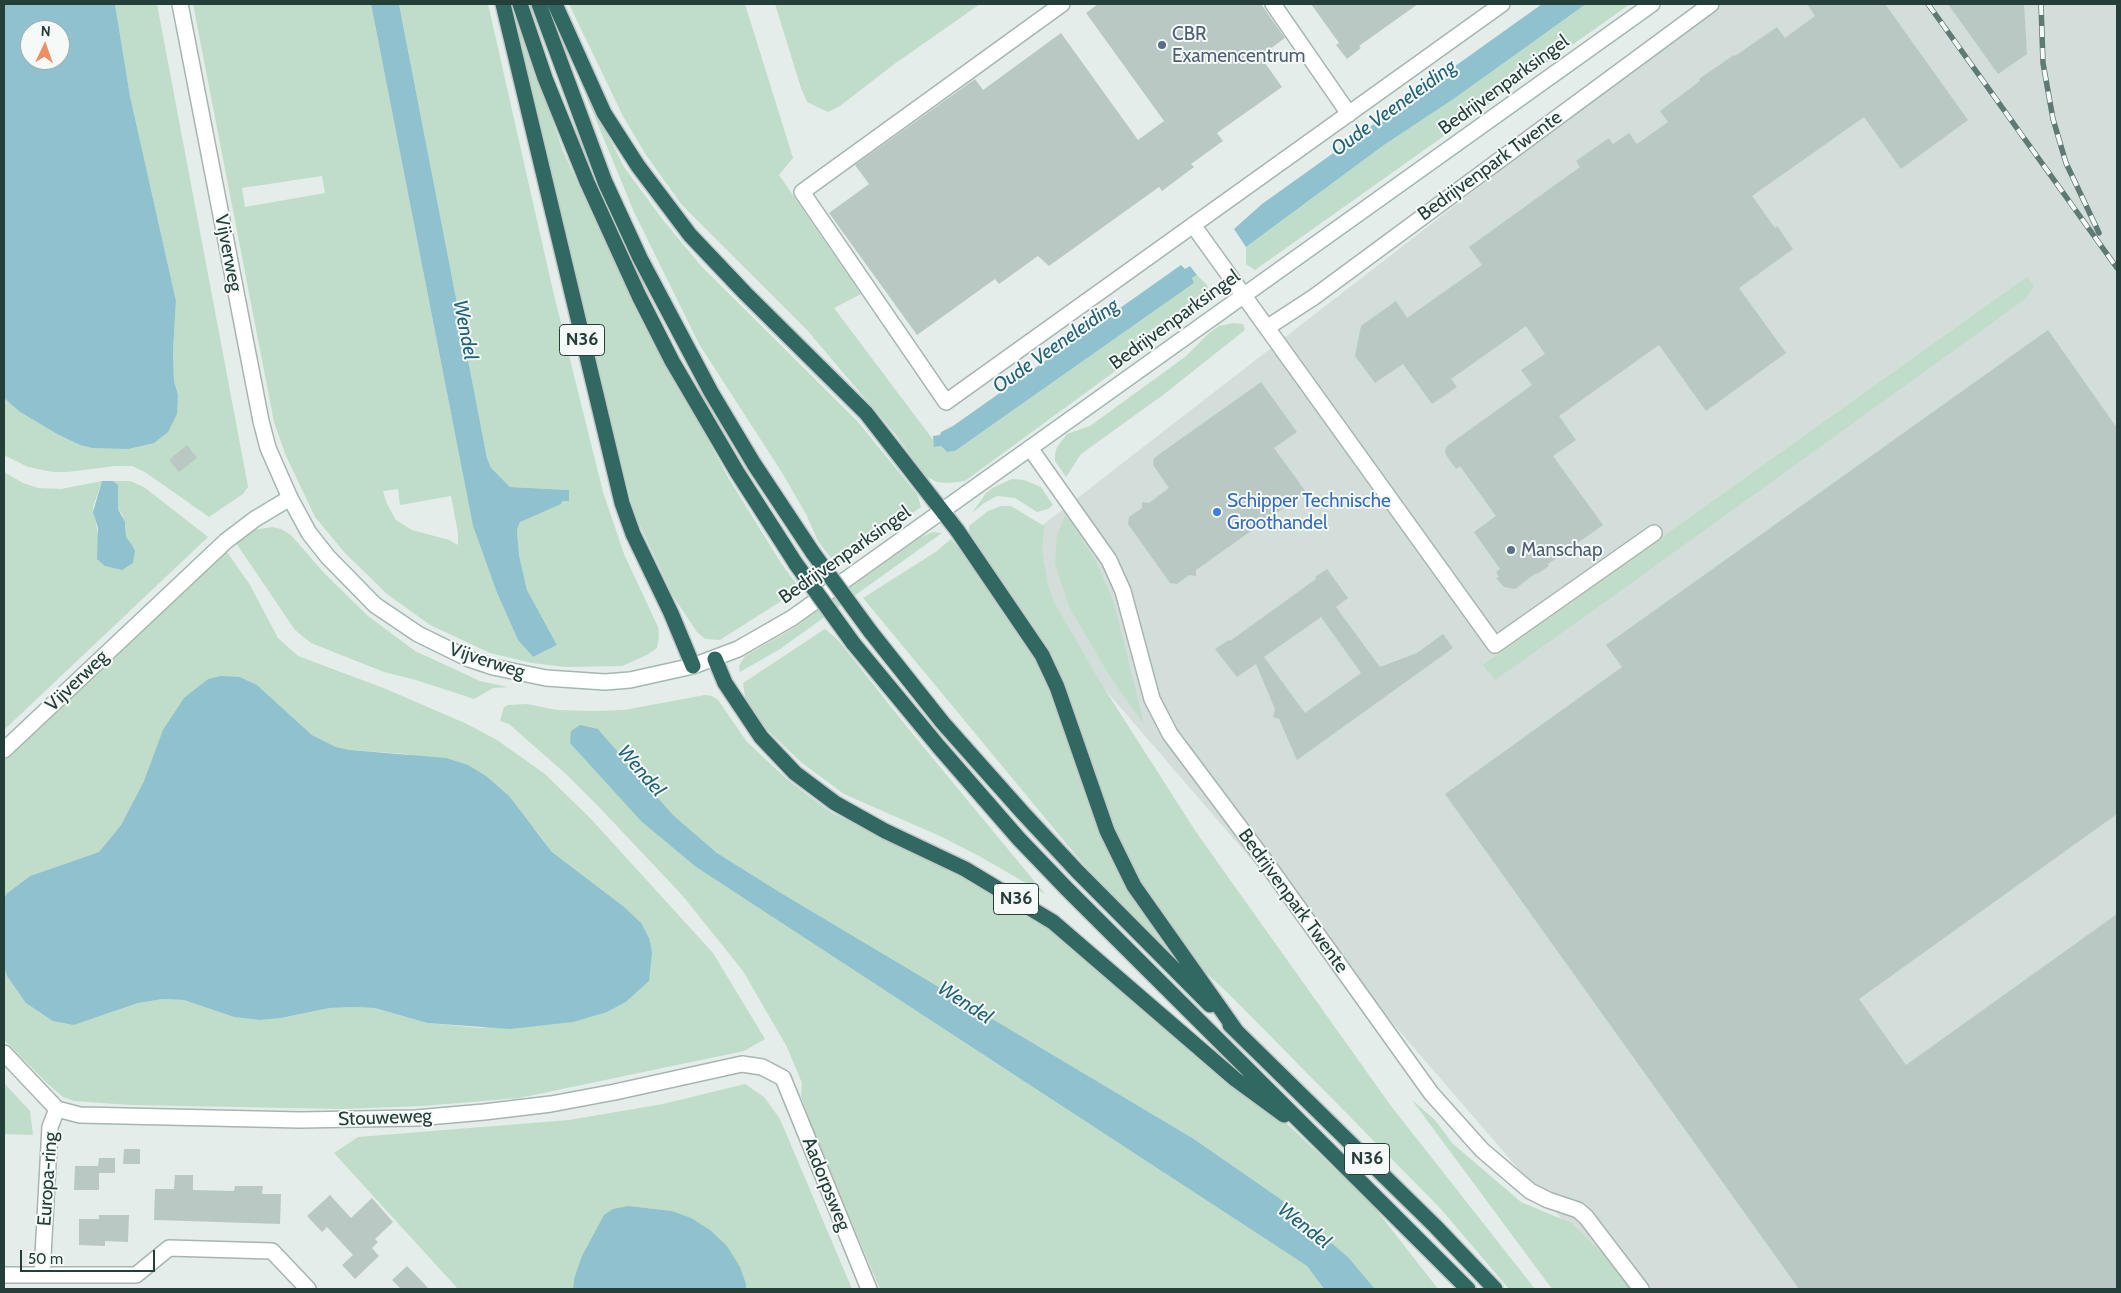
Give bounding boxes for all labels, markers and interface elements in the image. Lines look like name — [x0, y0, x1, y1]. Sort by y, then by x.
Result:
north arrow — [20, 20, 70, 70]
text: N — [40, 22, 51, 40]
place label: CBR Examencentrum — [1172, 23, 1305, 67]
street label: Bedrijvenparksingel — [1434, 30, 1574, 140]
marker: CBR Examencentrum — [1156, 39, 1168, 51]
water label: Oude Veeneleiding — [1327, 55, 1461, 161]
street label: Bedrijvenpark Twente — [1414, 106, 1566, 226]
street label: Vijverweg — [209, 212, 247, 294]
street label: Bedrijvenparksingel — [1105, 265, 1245, 375]
water label: Oude Veeneleiding — [988, 294, 1124, 398]
water label: Wendel — [447, 298, 483, 362]
road number: N36 — [560, 324, 604, 356]
place label: Schipper Technische Groothandel — [1227, 490, 1391, 534]
street label: Bedrijvenparksingel — [775, 501, 915, 609]
marker: Schipper Technische Groothandel — [1211, 506, 1223, 518]
place label: Manschap — [1521, 539, 1603, 561]
marker: Manschap — [1505, 544, 1517, 556]
street label: Vijverweg — [446, 638, 528, 684]
street label: Vijverweg — [41, 646, 113, 716]
water label: Wendel — [612, 740, 670, 802]
street label: Bedrijvenpark Twente — [1233, 825, 1353, 977]
road number: N36 — [994, 884, 1038, 914]
water label: Wendel — [933, 976, 997, 1030]
street label: Stouweweg — [338, 1105, 432, 1131]
street label: Europa-ring — [33, 1131, 63, 1227]
street label: Aadorpsweg — [797, 1134, 855, 1234]
road number: N36 — [1344, 1144, 1390, 1174]
water label: Wendel — [1273, 1198, 1335, 1254]
scale bar — [22, 1240, 158, 1272]
text: 50 m — [28, 1250, 63, 1268]

